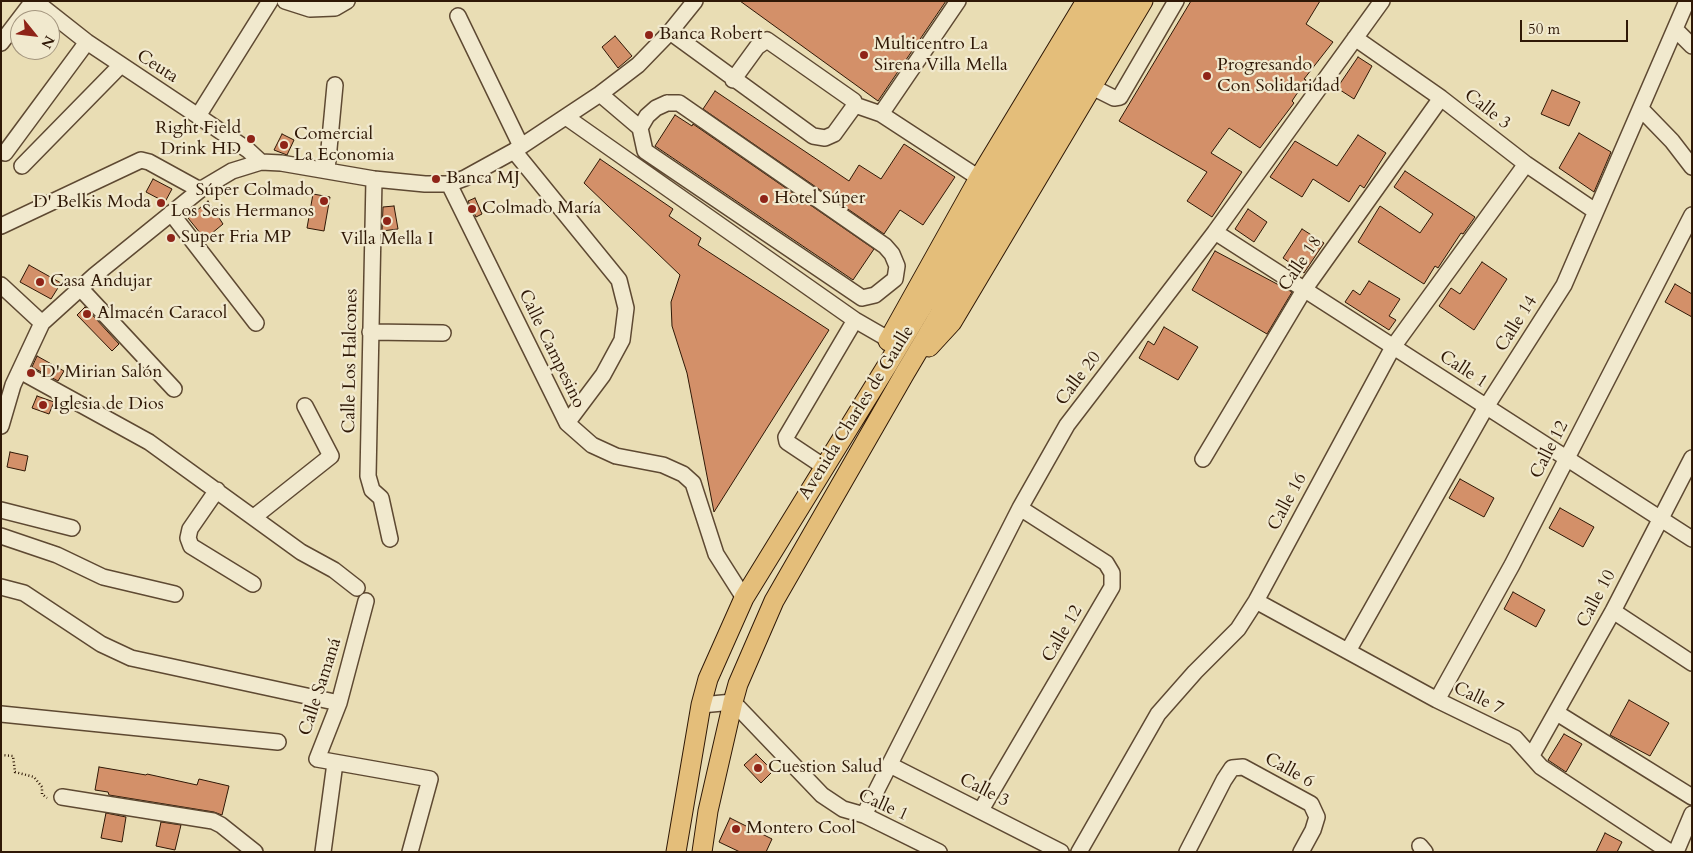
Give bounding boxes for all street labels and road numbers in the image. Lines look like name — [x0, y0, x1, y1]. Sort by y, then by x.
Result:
street label: Ceuta — [132, 46, 182, 88]
street label: Calle 3 — [1459, 85, 1515, 135]
street label: Calle 18 — [1275, 232, 1327, 296]
street label: Calle Campesino — [513, 286, 589, 412]
street label: Calle Los Halcones — [339, 288, 363, 434]
street label: Calle 14 — [1491, 292, 1543, 356]
street label: Avenida Charles de Gaulle — [795, 322, 919, 504]
street label: Calle 1 — [1435, 347, 1491, 393]
street label: Calle 20 — [1052, 348, 1106, 410]
street label: Calle 12 — [1526, 417, 1574, 483]
street label: Calle 16 — [1264, 469, 1312, 535]
street label: Calle 10 — [1573, 566, 1621, 632]
street label: Calle 12 — [1038, 602, 1088, 666]
street label: Calle Samaná — [295, 635, 347, 739]
street label: Calle 7 — [1449, 678, 1507, 720]
street label: Calle 6 — [1261, 749, 1317, 793]
street label: Calle 3 — [956, 769, 1012, 813]
street label: Calle 1 — [854, 785, 912, 827]

